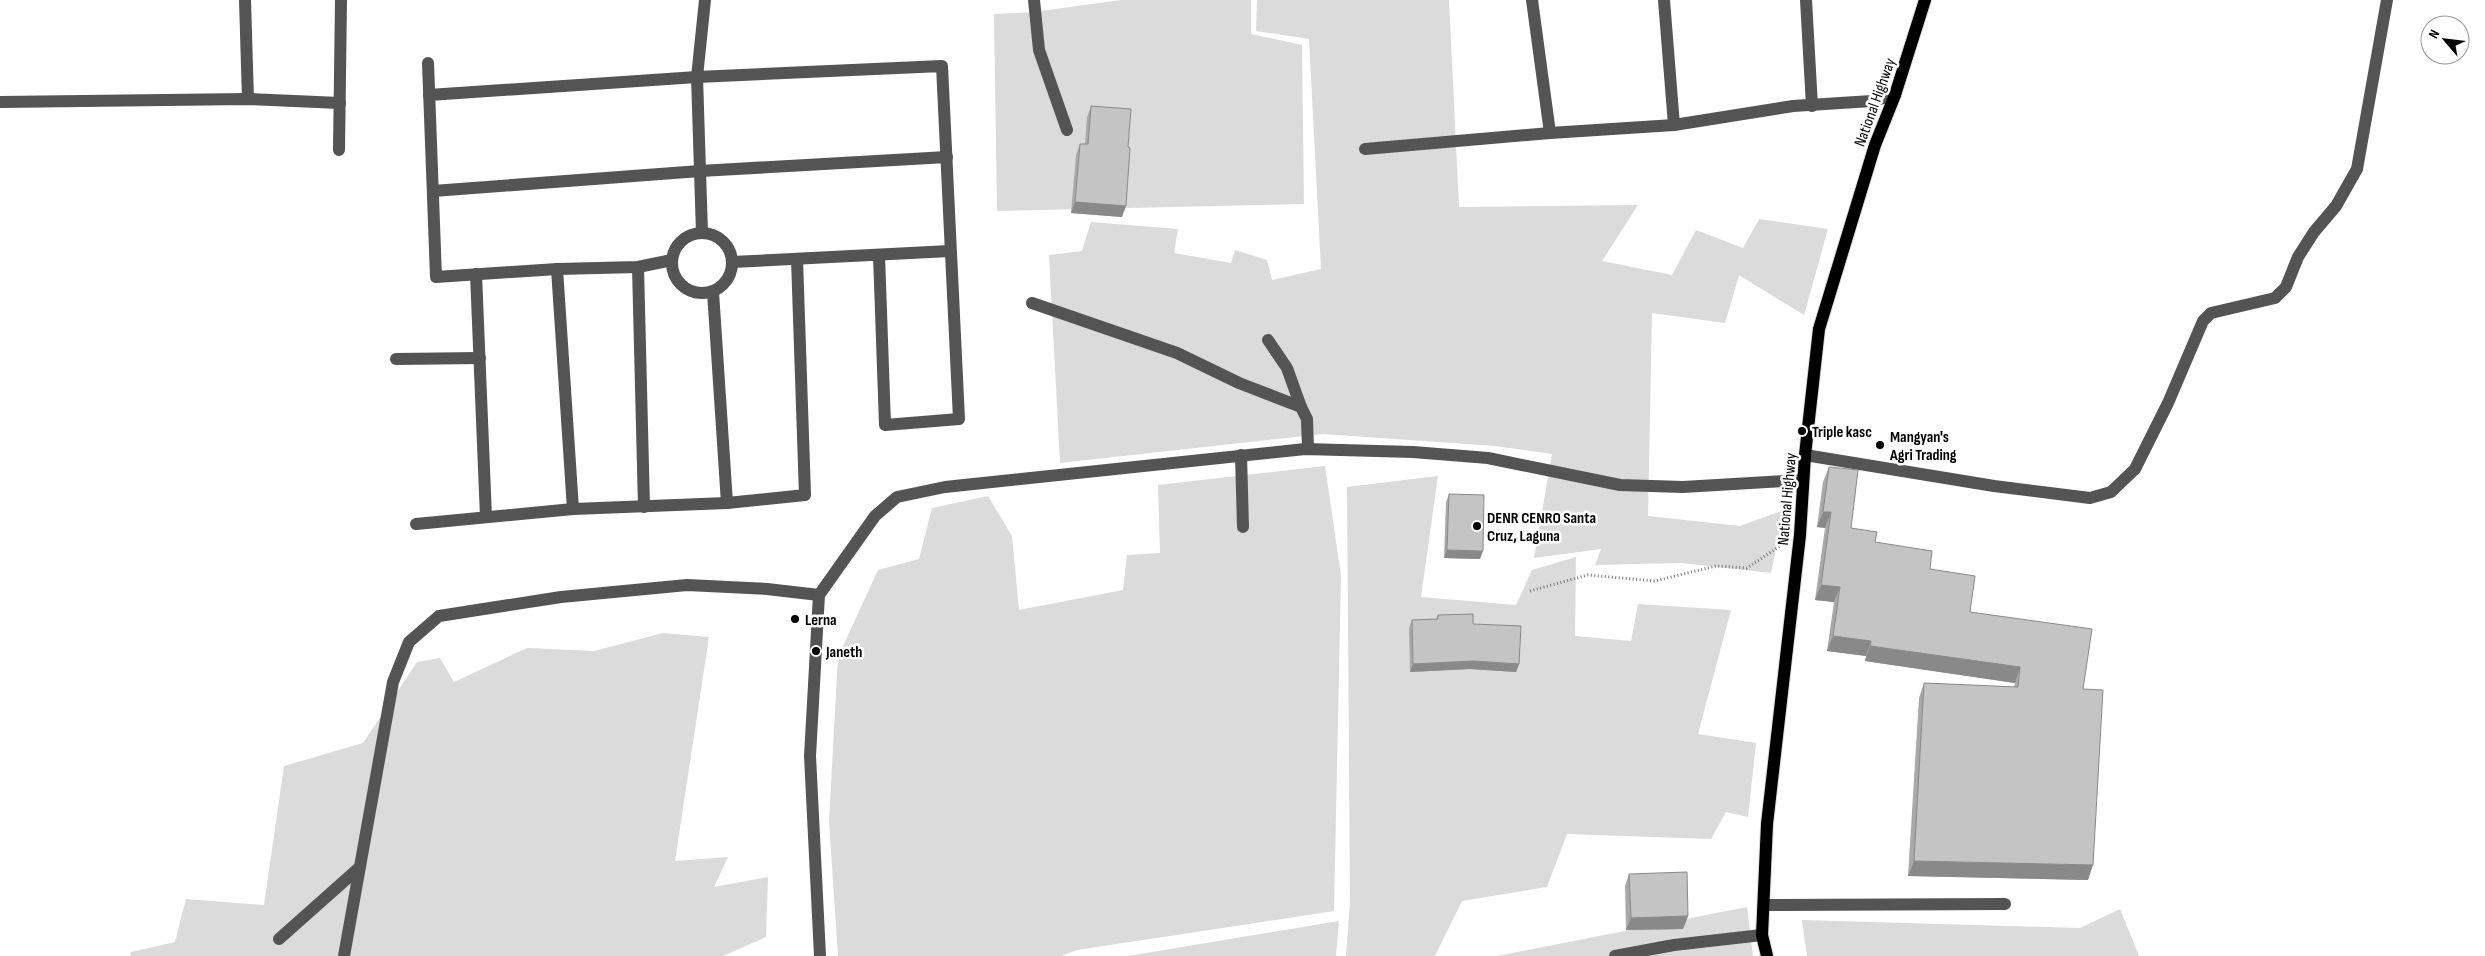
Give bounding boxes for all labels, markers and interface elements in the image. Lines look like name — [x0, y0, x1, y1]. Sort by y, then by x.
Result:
north arrow — [2420, 15, 2470, 65]
text: N — [2425, 27, 2443, 41]
street label: National Highway — [1851, 56, 1900, 149]
place label: Triple kasc — [1812, 423, 1872, 442]
marker: Triple kasc — [1796, 425, 1808, 437]
place label: Mangyan's Agri Trading — [1889, 428, 1957, 465]
marker: Mangyan's Agri Trading — [1874, 439, 1886, 451]
street label: National Highway — [1774, 452, 1801, 546]
place label: DENR CENRO Santa Cruz, Laguna — [1487, 509, 1596, 546]
marker: DENR CENRO Santa Cruz, Laguna — [1471, 520, 1483, 532]
place label: Lerna — [805, 611, 837, 630]
marker: Lerna — [789, 613, 801, 625]
place label: Janeth — [825, 643, 862, 662]
marker: Janeth — [810, 645, 822, 657]

